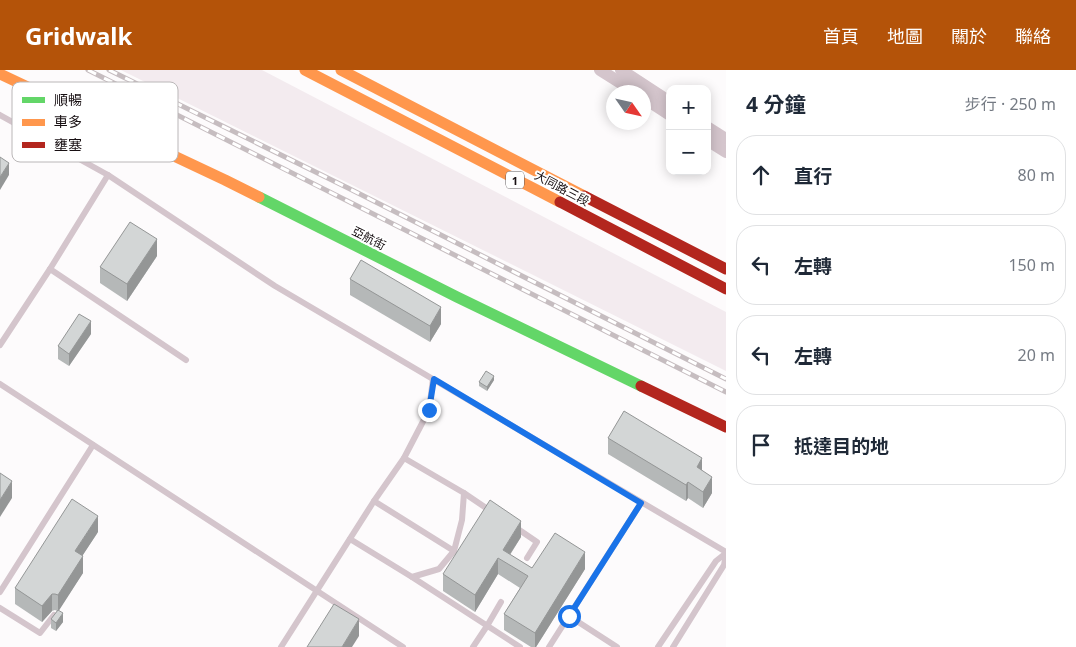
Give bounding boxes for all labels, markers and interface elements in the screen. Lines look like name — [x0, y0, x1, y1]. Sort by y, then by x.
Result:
text: Gridwalk — [25, 19, 132, 52]
text: 首頁 — [823, 24, 859, 48]
text: 地圖 — [887, 24, 923, 48]
text: 關於 — [951, 24, 987, 48]
text: 聯絡 — [1015, 24, 1051, 48]
legend — [12, 82, 178, 162]
north arrow — [606, 85, 651, 130]
map controls — [666, 85, 711, 175]
button: + — [666, 85, 711, 130]
text: 順暢 — [54, 90, 82, 109]
text: 4 分鐘 — [746, 90, 805, 118]
text: 步行 · 250 m — [965, 93, 1056, 115]
text: 車多 — [54, 112, 82, 131]
button: − — [666, 130, 711, 175]
text: 壅塞 — [54, 135, 82, 154]
icon: ahead — [747, 161, 775, 189]
text: 直行 — [794, 163, 832, 189]
text: 80 m — [1018, 164, 1055, 186]
street label: 大同路三段 — [532, 166, 592, 210]
road number: 1 — [506, 172, 524, 188]
street label: 亞航街 — [349, 222, 389, 254]
icon: left — [747, 251, 775, 279]
text: 左轉 — [794, 253, 832, 279]
text: 150 m — [1008, 254, 1055, 276]
icon: left — [747, 341, 775, 369]
text: 左轉 — [794, 343, 832, 369]
text: 20 m — [1018, 344, 1055, 366]
route end — [418, 399, 441, 422]
icon: arrive — [747, 431, 775, 459]
text: 抵達目的地 — [794, 433, 889, 459]
route start — [558, 605, 581, 628]

